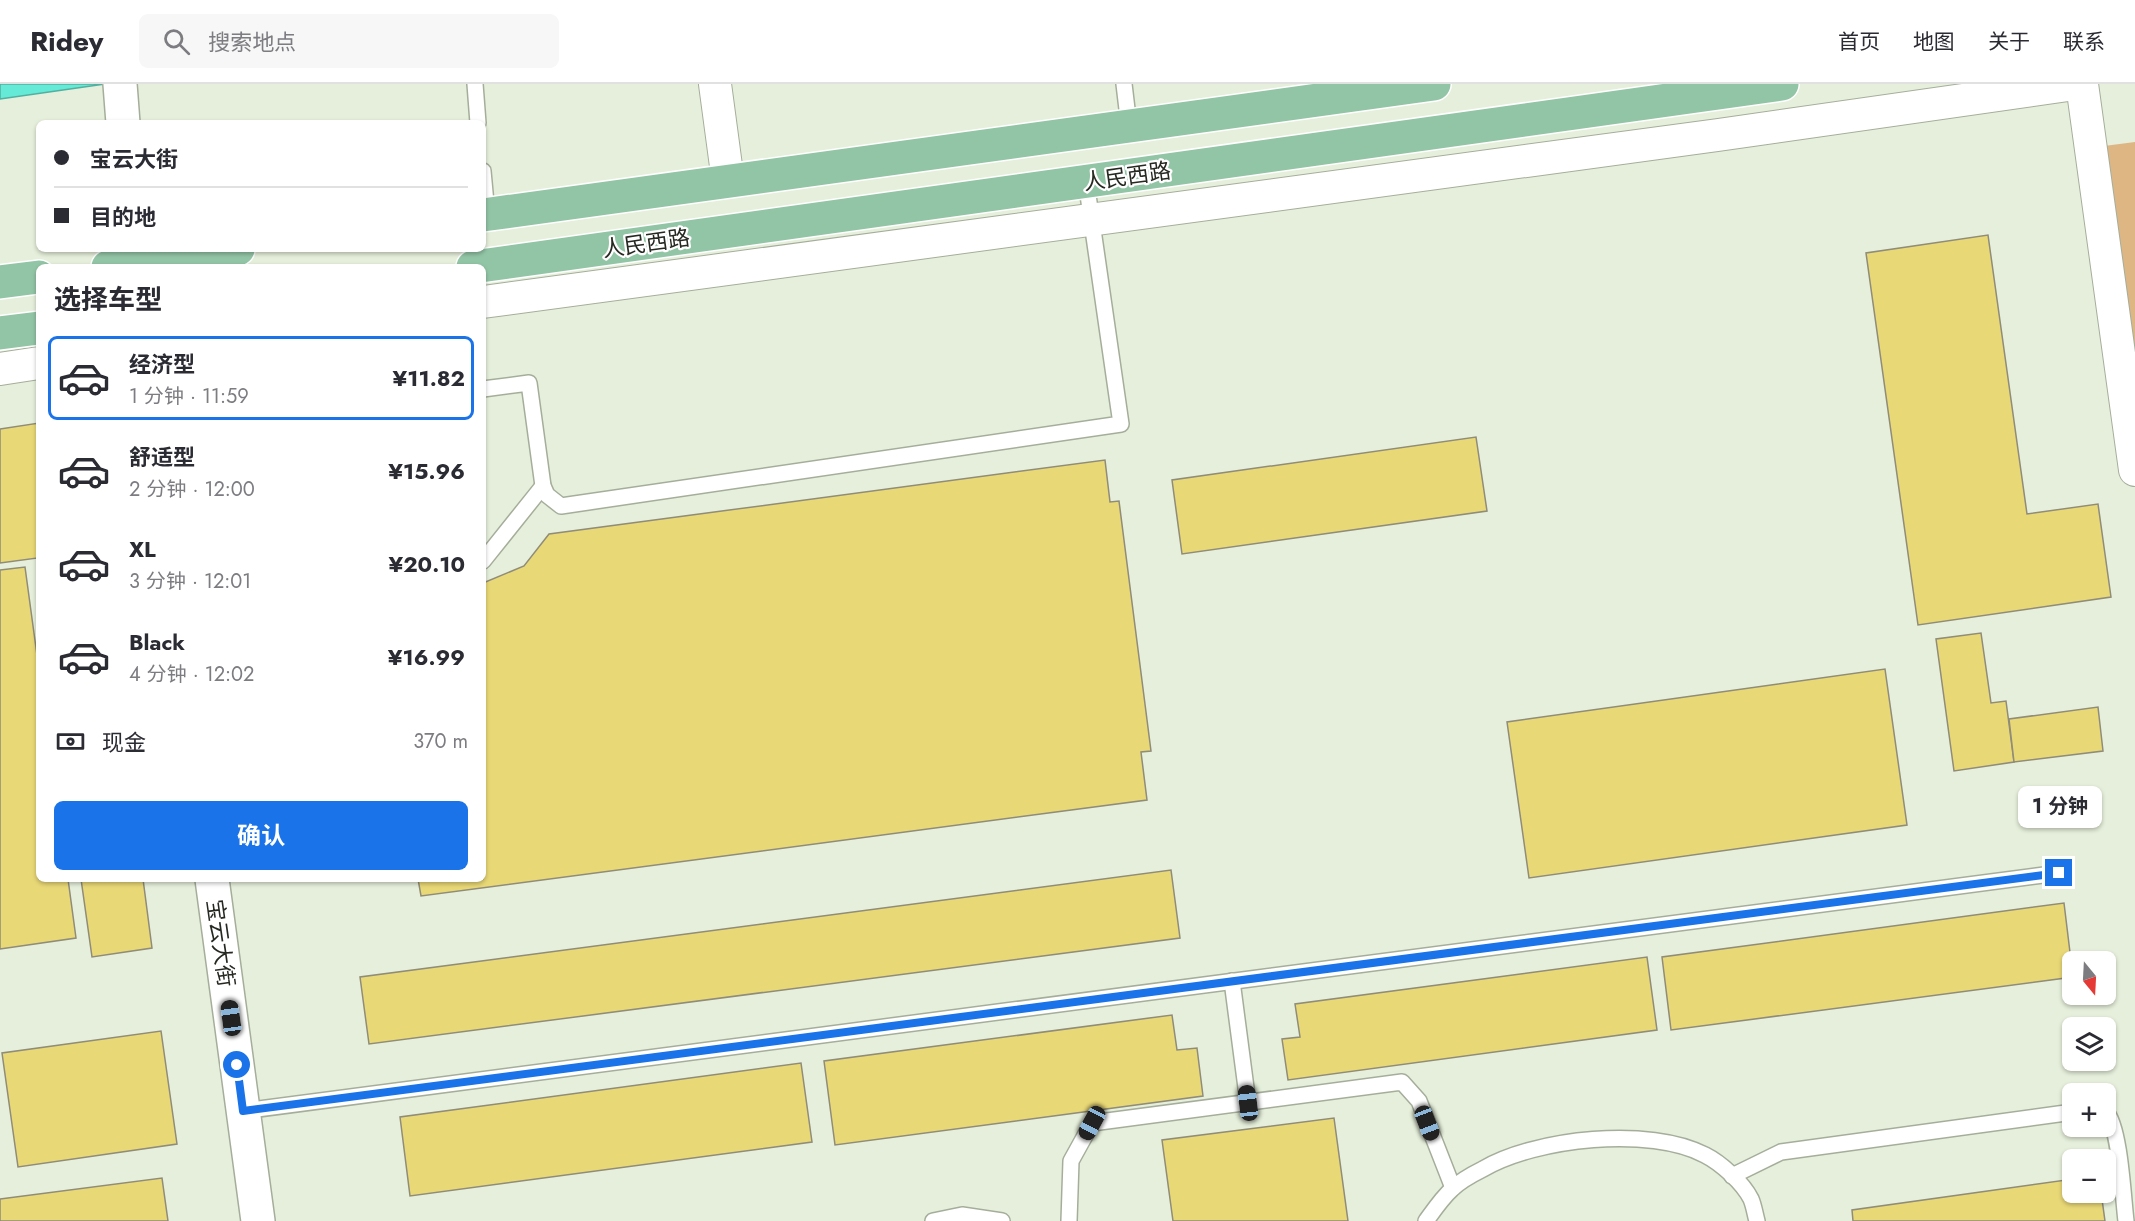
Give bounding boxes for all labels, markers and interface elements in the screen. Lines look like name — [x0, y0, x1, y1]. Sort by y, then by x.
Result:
search box — [139, 14, 559, 68]
text: Ridey — [30, 21, 103, 62]
icon: search — [160, 25, 193, 58]
text: 搜索地点 — [208, 26, 296, 58]
text: 首页 — [1838, 27, 1880, 57]
text: 地图 — [1913, 27, 1955, 57]
text: 关于 — [1988, 27, 2030, 57]
text: 联系 — [2063, 27, 2105, 57]
text: 宝云大街 — [90, 143, 178, 175]
street label: 人民西路 — [1081, 154, 1173, 198]
text: 目的地 — [90, 201, 156, 233]
street label: 人民西路 — [600, 221, 692, 265]
text: 选择车型 — [54, 280, 162, 319]
text: 经济型 — [129, 348, 195, 380]
icon: car — [57, 351, 111, 405]
text: ¥11.82 — [393, 362, 465, 394]
text: 1 分钟 · 11:59 — [129, 382, 249, 411]
text: 舒适型 — [129, 441, 195, 473]
icon: car — [57, 444, 111, 498]
text: ¥15.96 — [388, 455, 465, 487]
text: 2 分钟 · 12:00 — [129, 475, 255, 504]
text: XL — [129, 533, 156, 565]
icon: car — [57, 537, 111, 591]
text: ¥20.10 — [388, 548, 465, 580]
text: 3 分钟 · 12:01 — [129, 567, 251, 596]
text: Black — [129, 626, 185, 658]
icon: car — [57, 630, 111, 684]
text: ¥16.99 — [388, 641, 465, 673]
text: 4 分钟 · 12:02 — [129, 660, 254, 689]
icon: cash — [54, 725, 87, 758]
text: 现金 — [102, 726, 146, 758]
text: 370 m — [413, 727, 468, 756]
callout: 1 分钟 — [2017, 786, 2101, 828]
text: 1 分钟 — [2032, 792, 2088, 821]
button: 确认 — [54, 801, 468, 870]
route end — [2045, 859, 2072, 886]
street label: 宝云大街 — [199, 897, 243, 989]
north arrow — [2062, 951, 2116, 1005]
map controls — [2062, 951, 2116, 1203]
car — [220, 999, 242, 1037]
button: layers — [2062, 1017, 2116, 1071]
route start — [223, 1051, 250, 1078]
button: + — [2062, 1083, 2116, 1137]
car — [1237, 1084, 1259, 1122]
car — [1076, 1103, 1108, 1143]
car — [1412, 1103, 1442, 1143]
button: − — [2062, 1149, 2116, 1203]

